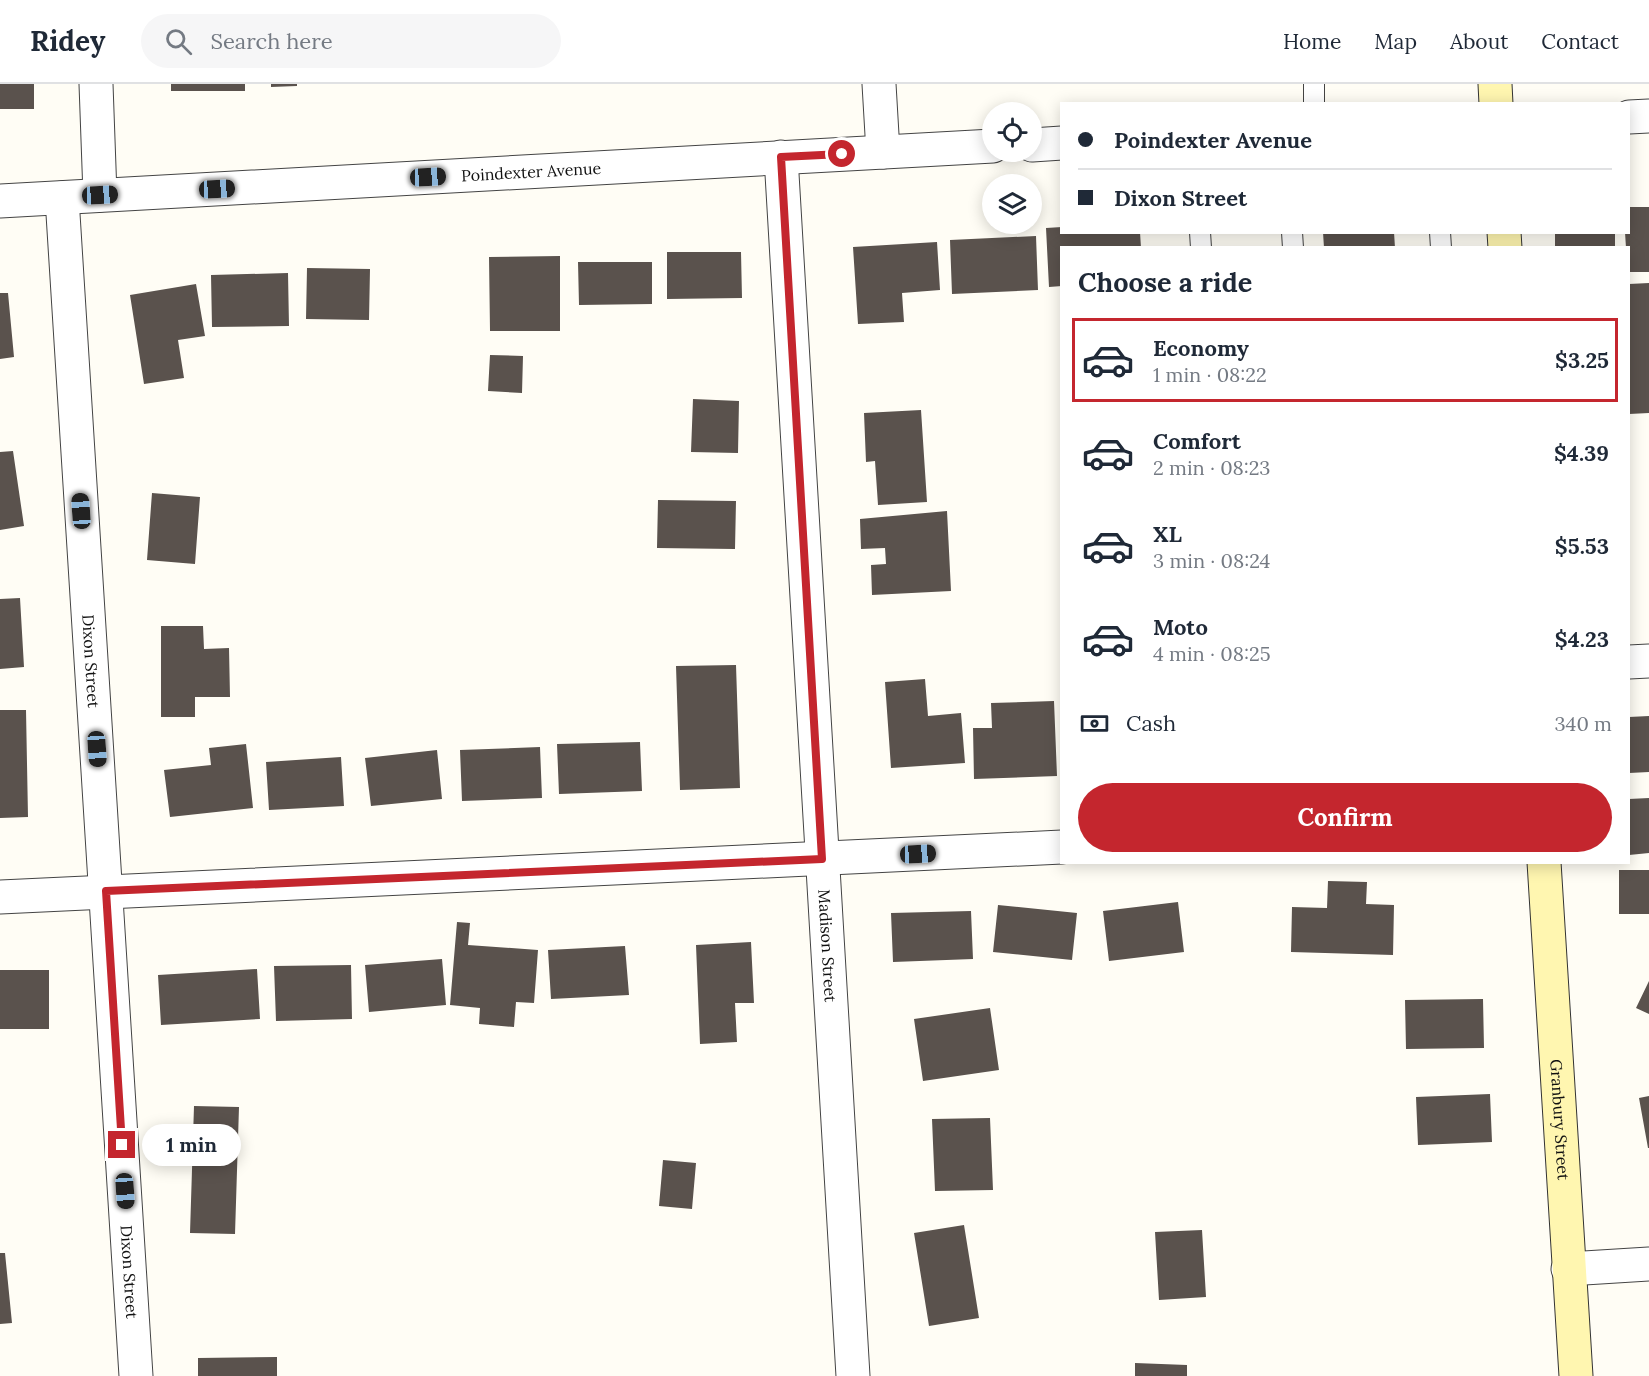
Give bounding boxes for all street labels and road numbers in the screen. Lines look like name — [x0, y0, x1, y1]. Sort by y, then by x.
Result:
street label: Poindexter Avenue — [461, 158, 602, 185]
street label: Dixon Street — [78, 614, 104, 709]
street label: Madison Street — [814, 889, 841, 1004]
street label: Granbury Street — [1546, 1058, 1574, 1181]
street label: Dixon Street — [117, 1225, 142, 1320]

